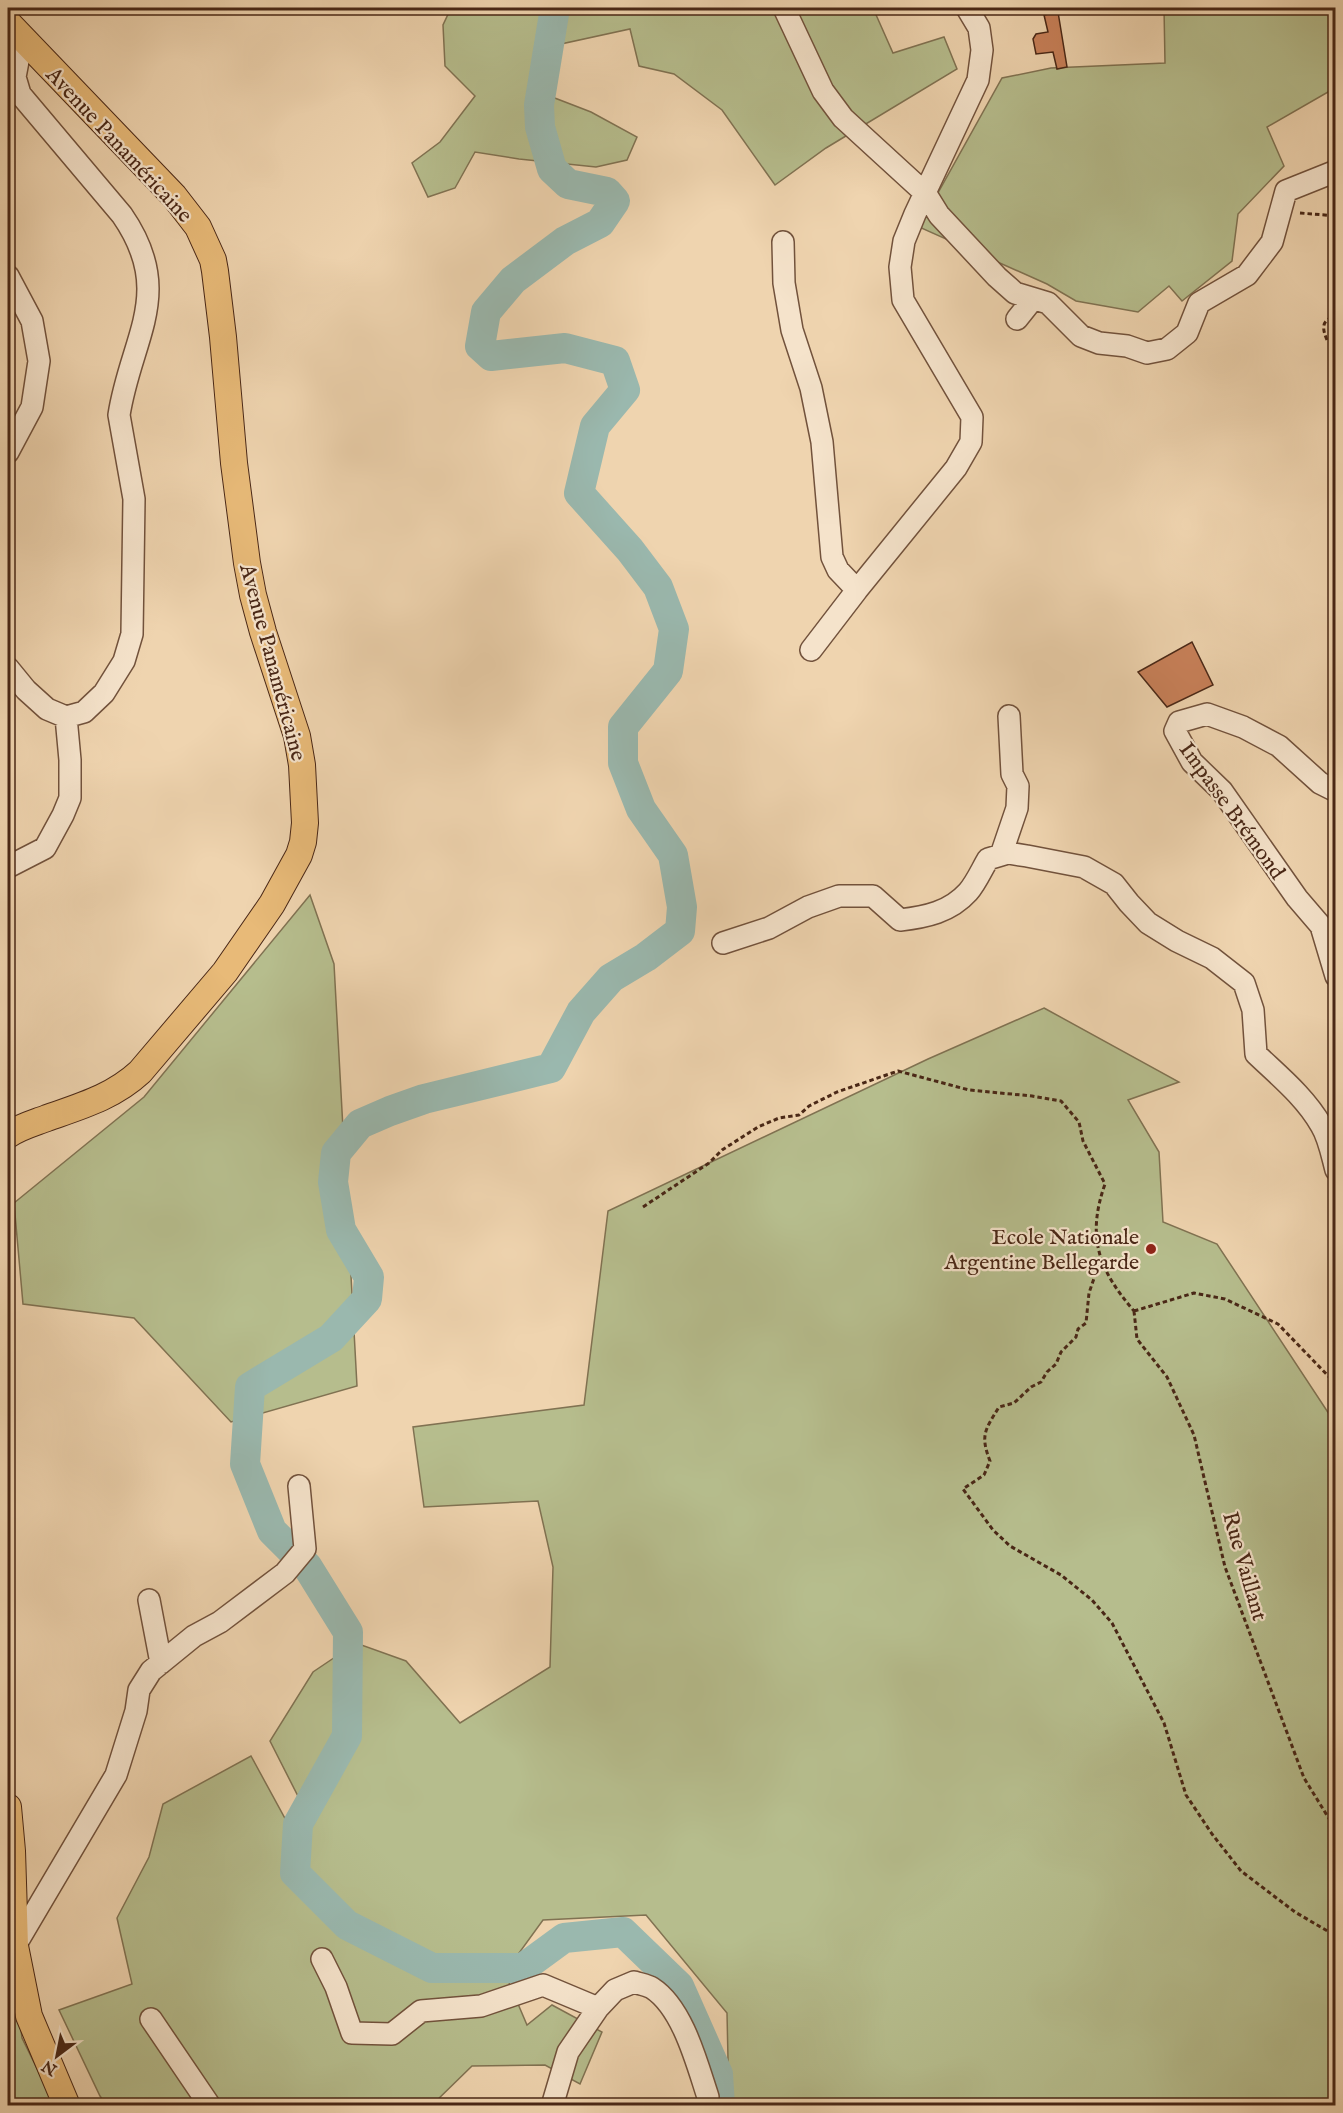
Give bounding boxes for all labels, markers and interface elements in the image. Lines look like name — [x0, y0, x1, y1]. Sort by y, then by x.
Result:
street label: Avenue Panaméricaine — [38, 61, 198, 229]
street label: Avenue Panaméricaine — [232, 560, 312, 764]
street label: Impasse Brémond — [1172, 737, 1291, 886]
place label: Ecole Nationale Argentine Bellegarde — [943, 1224, 1139, 1277]
marker: Ecole Nationale Argentine Bellegarde — [1144, 1242, 1158, 1256]
street label: Rue Vaillant — [1215, 1509, 1273, 1625]
north arrow — [27, 2026, 87, 2086]
text: N — [39, 2055, 62, 2080]

